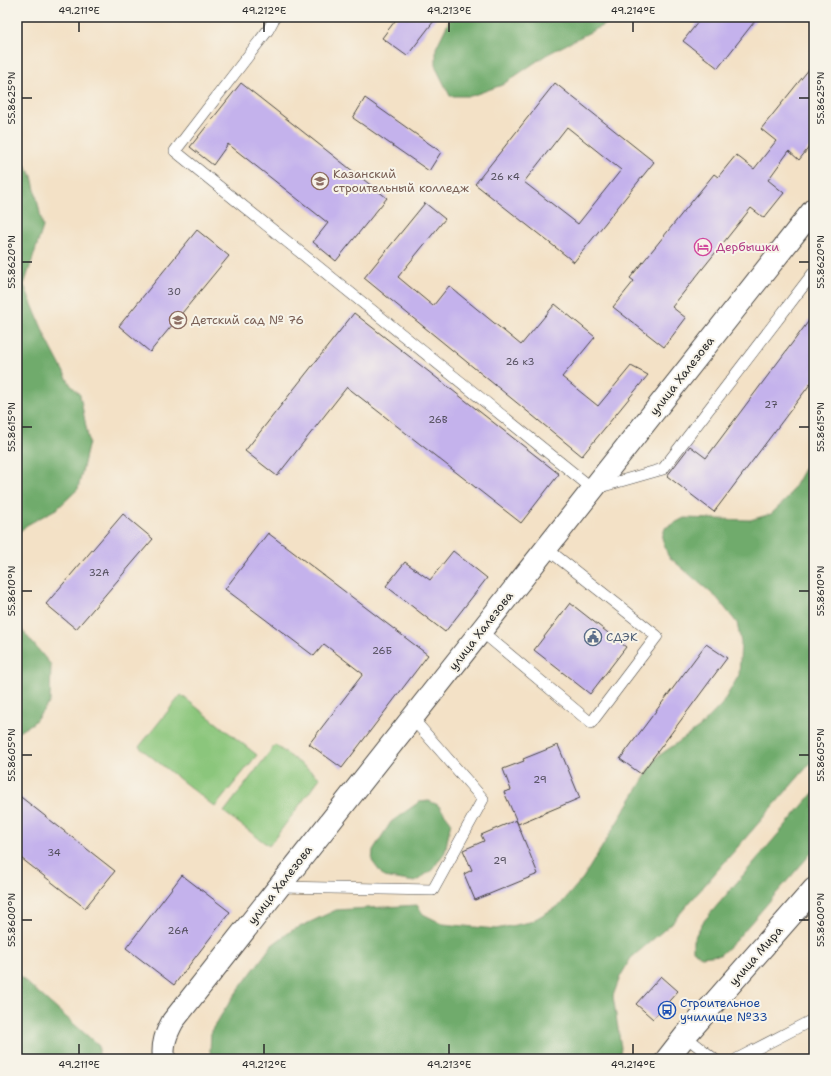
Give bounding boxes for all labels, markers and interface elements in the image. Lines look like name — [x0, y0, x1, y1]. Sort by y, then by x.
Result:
text: 49.211°E — [58, 4, 100, 17]
text: 49.212°E — [242, 4, 286, 17]
text: 49.213°E — [427, 4, 471, 17]
text: 49.214°E — [611, 4, 655, 17]
text: 55.8625°N — [5, 72, 18, 124]
text: 55.8625°N — [814, 72, 827, 124]
place label: Казанский строительный колледж — [333, 166, 469, 196]
house number: 26 к4 — [490, 170, 520, 183]
school or university icon: Казанский строительный колледж — [310, 171, 330, 191]
text: 55.8620°N — [5, 235, 18, 289]
text: 55.8620°N — [814, 235, 827, 289]
hotel icon: Дербышки — [693, 237, 713, 257]
place label: Дербышки — [716, 239, 779, 255]
house number: 30 — [167, 285, 181, 298]
school or university icon: Детский сад № 76 — [168, 310, 188, 330]
place label: Детский сад № 76 — [191, 312, 304, 328]
street label: улица Халезова — [646, 333, 718, 419]
house number: 26 к3 — [505, 355, 535, 368]
house number: 27 — [764, 398, 778, 411]
text: 55.8615°N — [5, 402, 18, 452]
text: 55.8615°N — [814, 402, 827, 452]
house number: 26В — [428, 413, 448, 426]
text: 55.8610°N — [5, 566, 18, 616]
house number: 32А — [89, 566, 109, 579]
text: 55.8610°N — [814, 566, 827, 616]
street label: улица Халезова — [445, 588, 517, 674]
public building icon: СДЭК — [583, 627, 603, 647]
place label: СДЭК — [606, 629, 638, 645]
house number: 26Б — [372, 644, 392, 657]
text: 55.8605°N — [5, 728, 18, 782]
text: 55.8605°N — [814, 728, 827, 782]
house number: 29 — [533, 773, 547, 786]
street label: улица Халезова — [244, 842, 316, 928]
house number: 34 — [47, 846, 61, 859]
house number: 29 — [493, 854, 507, 867]
text: 55.8600°N — [5, 893, 18, 947]
text: 55.8600°N — [814, 893, 827, 947]
street label: улица Мира — [726, 922, 787, 989]
house number: 26А — [168, 924, 188, 937]
place label: Строительное училище №33 — [680, 995, 768, 1025]
bus stop icon: Строительное училище №33 — [657, 1000, 677, 1020]
text: 49.211°E — [58, 1058, 100, 1071]
text: 49.212°E — [242, 1058, 286, 1071]
text: 49.213°E — [427, 1058, 471, 1071]
text: 49.214°E — [611, 1058, 655, 1071]

